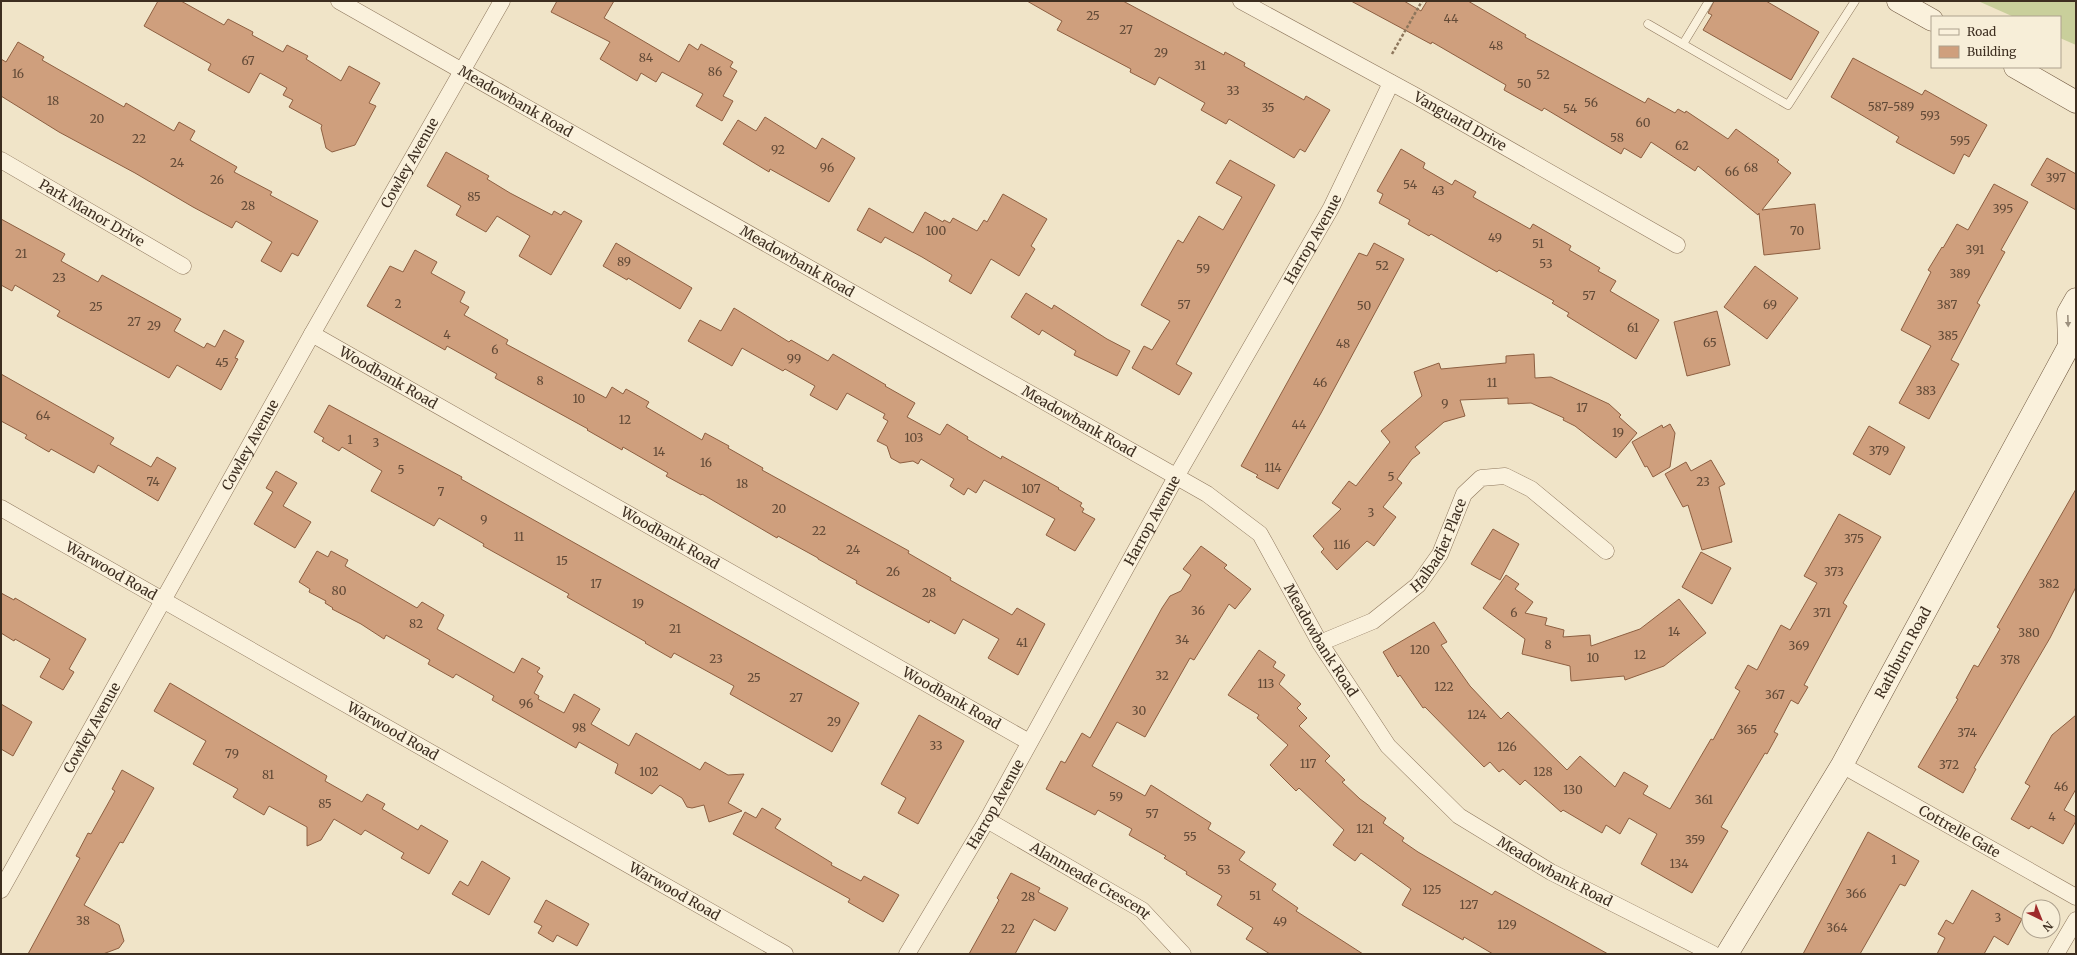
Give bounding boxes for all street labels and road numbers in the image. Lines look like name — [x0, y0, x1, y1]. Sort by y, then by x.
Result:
street label: Meadowbank Road — [455, 62, 576, 141]
street label: Vanguard Drive — [1410, 87, 1510, 155]
street label: Cowley Avenue — [377, 115, 442, 211]
street label: Park Manor Drive — [36, 175, 148, 251]
street label: Harrop Avenue — [1280, 191, 1345, 287]
street label: Meadowbank Road — [737, 222, 858, 301]
street label: Woodbank Road — [335, 342, 441, 413]
street label: Meadowbank Road — [1019, 382, 1140, 461]
street label: Cowley Avenue — [217, 396, 283, 493]
street label: Harrop Avenue — [1120, 472, 1184, 569]
street label: Halbadier Place — [1407, 496, 1470, 596]
street label: Woodbank Road — [617, 502, 723, 573]
street label: Warwood Road — [62, 537, 161, 604]
street label: Meadowbank Road — [1280, 581, 1362, 700]
street label: Rathburn Road — [1871, 603, 1935, 702]
street label: Woodbank Road — [898, 662, 1005, 733]
street label: Cowley Avenue — [59, 679, 124, 776]
street label: Warwood Road — [343, 697, 442, 764]
street label: Harrop Avenue — [963, 756, 1028, 852]
street label: Cottrelle Gate — [1916, 801, 2004, 862]
street label: Meadowbank Road — [1494, 832, 1616, 911]
street label: Alanmeade Crescent — [1026, 838, 1155, 923]
street label: Warwood Road — [625, 858, 724, 925]

